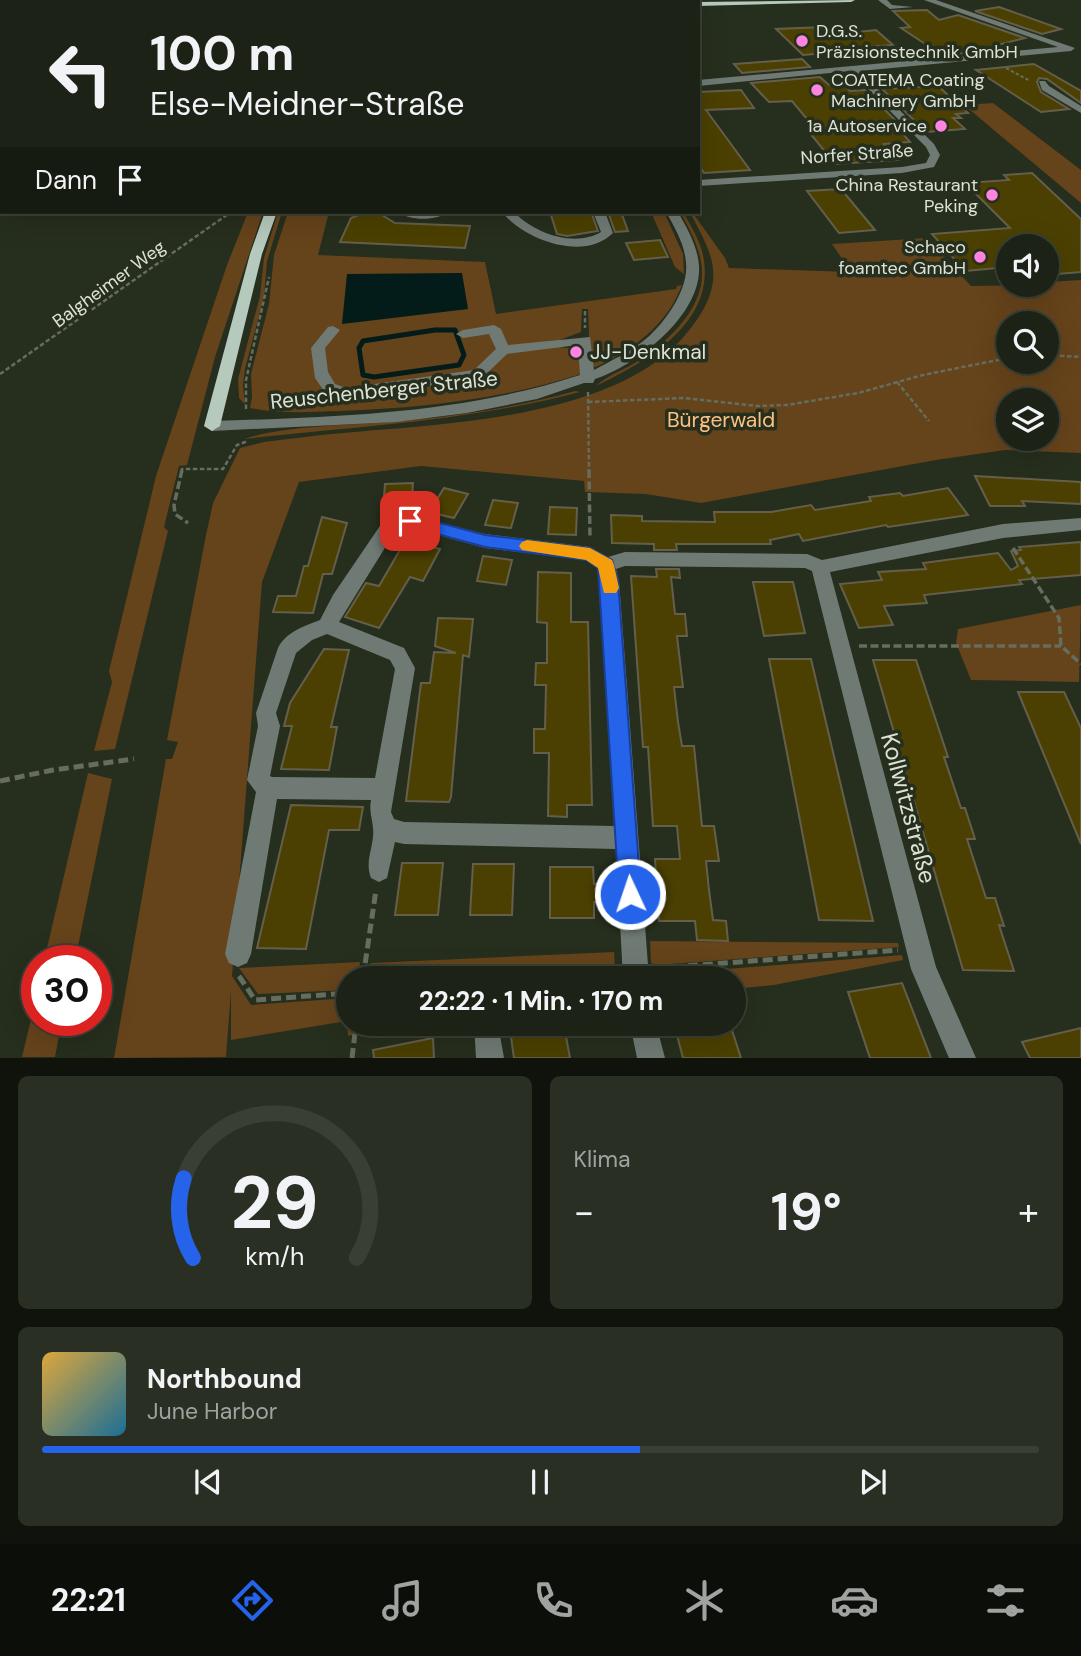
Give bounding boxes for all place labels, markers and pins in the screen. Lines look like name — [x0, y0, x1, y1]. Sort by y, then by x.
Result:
place label: D.G.S. Präzisionstechnik GmbH — [816, 19, 1018, 64]
marker: D.G.S. Präzisionstechnik GmbH — [794, 33, 810, 49]
place label: COATEMA Coating Machinery GmbH — [831, 68, 985, 113]
marker: COATEMA Coating Machinery GmbH — [809, 82, 825, 98]
place label: 1a Autoservice — [807, 114, 927, 138]
marker: 1a Autoservice — [933, 118, 949, 134]
place label: China Restaurant Peking — [835, 173, 978, 218]
marker: China Restaurant Peking — [984, 187, 1000, 203]
place label: Schaco foamtec GmbH — [838, 235, 966, 280]
marker: Schaco foamtec GmbH — [972, 249, 988, 265]
place label: JJ-Denkmal — [590, 338, 706, 366]
marker: JJ-Denkmal — [568, 344, 584, 360]
pin — [380, 491, 440, 551]

